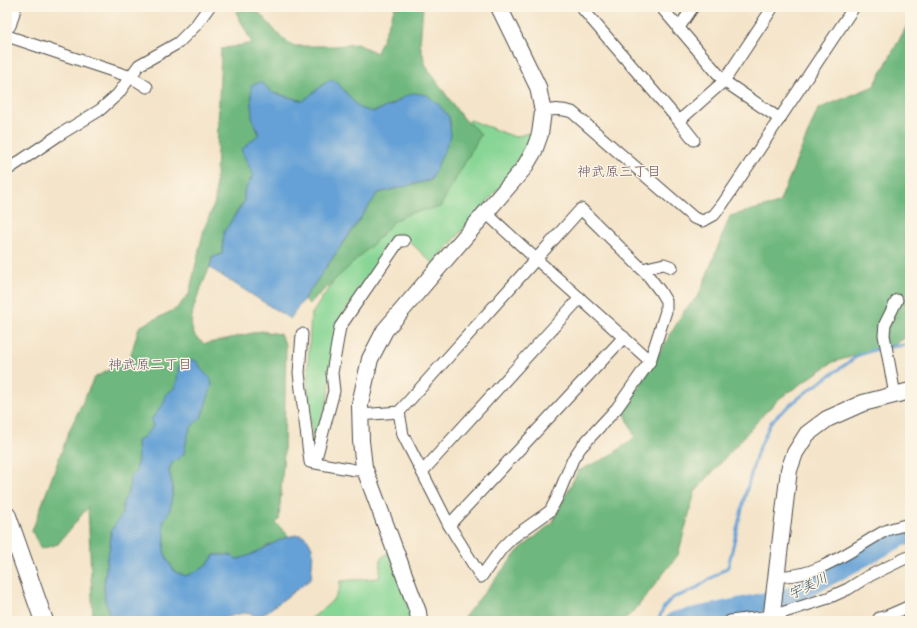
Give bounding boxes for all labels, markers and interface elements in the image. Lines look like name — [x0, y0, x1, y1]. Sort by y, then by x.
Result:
district label: 神武原三丁目 — [577, 163, 661, 180]
district label: 神武原二丁目 — [108, 356, 192, 373]
water label: 宇美川 — [785, 569, 831, 603]

